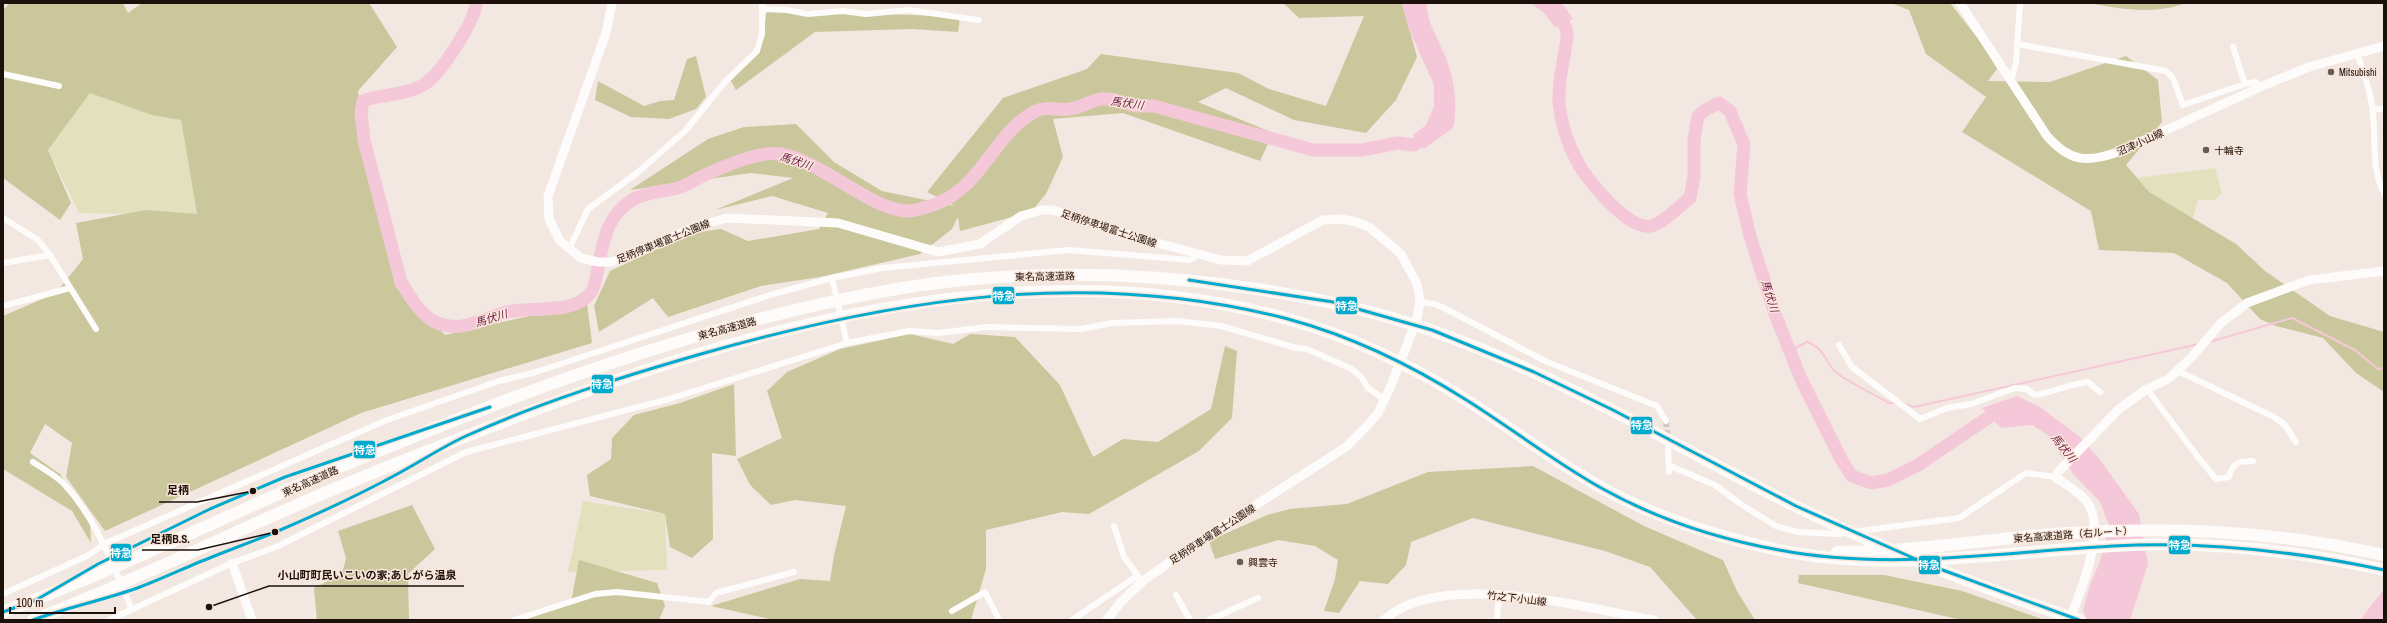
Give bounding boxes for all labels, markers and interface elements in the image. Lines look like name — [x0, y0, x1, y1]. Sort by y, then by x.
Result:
place label: Mitsubishi — [2339, 66, 2377, 79]
marker: Mitsubishi — [2326, 67, 2336, 77]
water label: 馬伏川 — [1110, 94, 1145, 112]
street label: 沼津小山線 — [2115, 126, 2166, 159]
place label: 十輪寺 — [2214, 144, 2244, 157]
marker: 十輪寺 — [2201, 145, 2211, 155]
water label: 馬伏川 — [778, 149, 815, 173]
street label: 足柄停車場富士公園線 — [1059, 207, 1158, 250]
street label: 足柄停車場富士公園線 — [614, 217, 712, 266]
street label: 東名高速道路 — [1015, 269, 1075, 284]
water label: 馬伏川 — [1758, 278, 1782, 315]
line badge: 特急 — [992, 286, 1015, 305]
text: 特急 — [993, 289, 1015, 303]
line badge: 特急 — [1335, 296, 1358, 315]
text: 特急 — [1336, 299, 1358, 313]
water label: 馬伏川 — [473, 306, 510, 330]
street label: 東名高速道路 — [696, 314, 758, 343]
line badge: 特急 — [591, 374, 614, 394]
text: 特急 — [591, 377, 613, 391]
line badge: 特急 — [1630, 416, 1653, 435]
text: 特急 — [1631, 418, 1653, 432]
water label: 馬伏川 — [2048, 431, 2080, 466]
line badge: 特急 — [353, 440, 376, 459]
text: 特急 — [354, 443, 376, 457]
street label: 東名高速道路 — [280, 463, 340, 500]
callout: 足柄 — [159, 479, 197, 502]
text: 足柄 — [167, 483, 189, 497]
street label: 足柄停車場富士公園線 — [1167, 502, 1258, 567]
street label: 東名高速道路（右ルート） — [2013, 524, 2133, 545]
callout: 足柄B.S. — [142, 527, 198, 550]
text: 足柄B.S. — [150, 532, 190, 546]
line badge: 特急 — [2168, 535, 2191, 555]
text: 特急 — [2169, 538, 2191, 552]
line badge: 特急 — [110, 543, 132, 562]
text: 特急 — [110, 546, 132, 560]
line badge: 特急 — [1918, 555, 1941, 575]
place label: 興雲寺 — [1248, 556, 1278, 569]
marker: 興雲寺 — [1235, 557, 1245, 567]
text: 特急 — [1918, 558, 1940, 572]
callout: 小山町町民いこいの家;あしがら温泉 — [269, 563, 464, 586]
text: 小山町町民いこいの家;あしがら温泉 — [277, 568, 457, 582]
street label: 竹之下小山線 — [1486, 588, 1548, 609]
scale bar — [10, 589, 115, 615]
text: 100 m — [16, 595, 43, 611]

